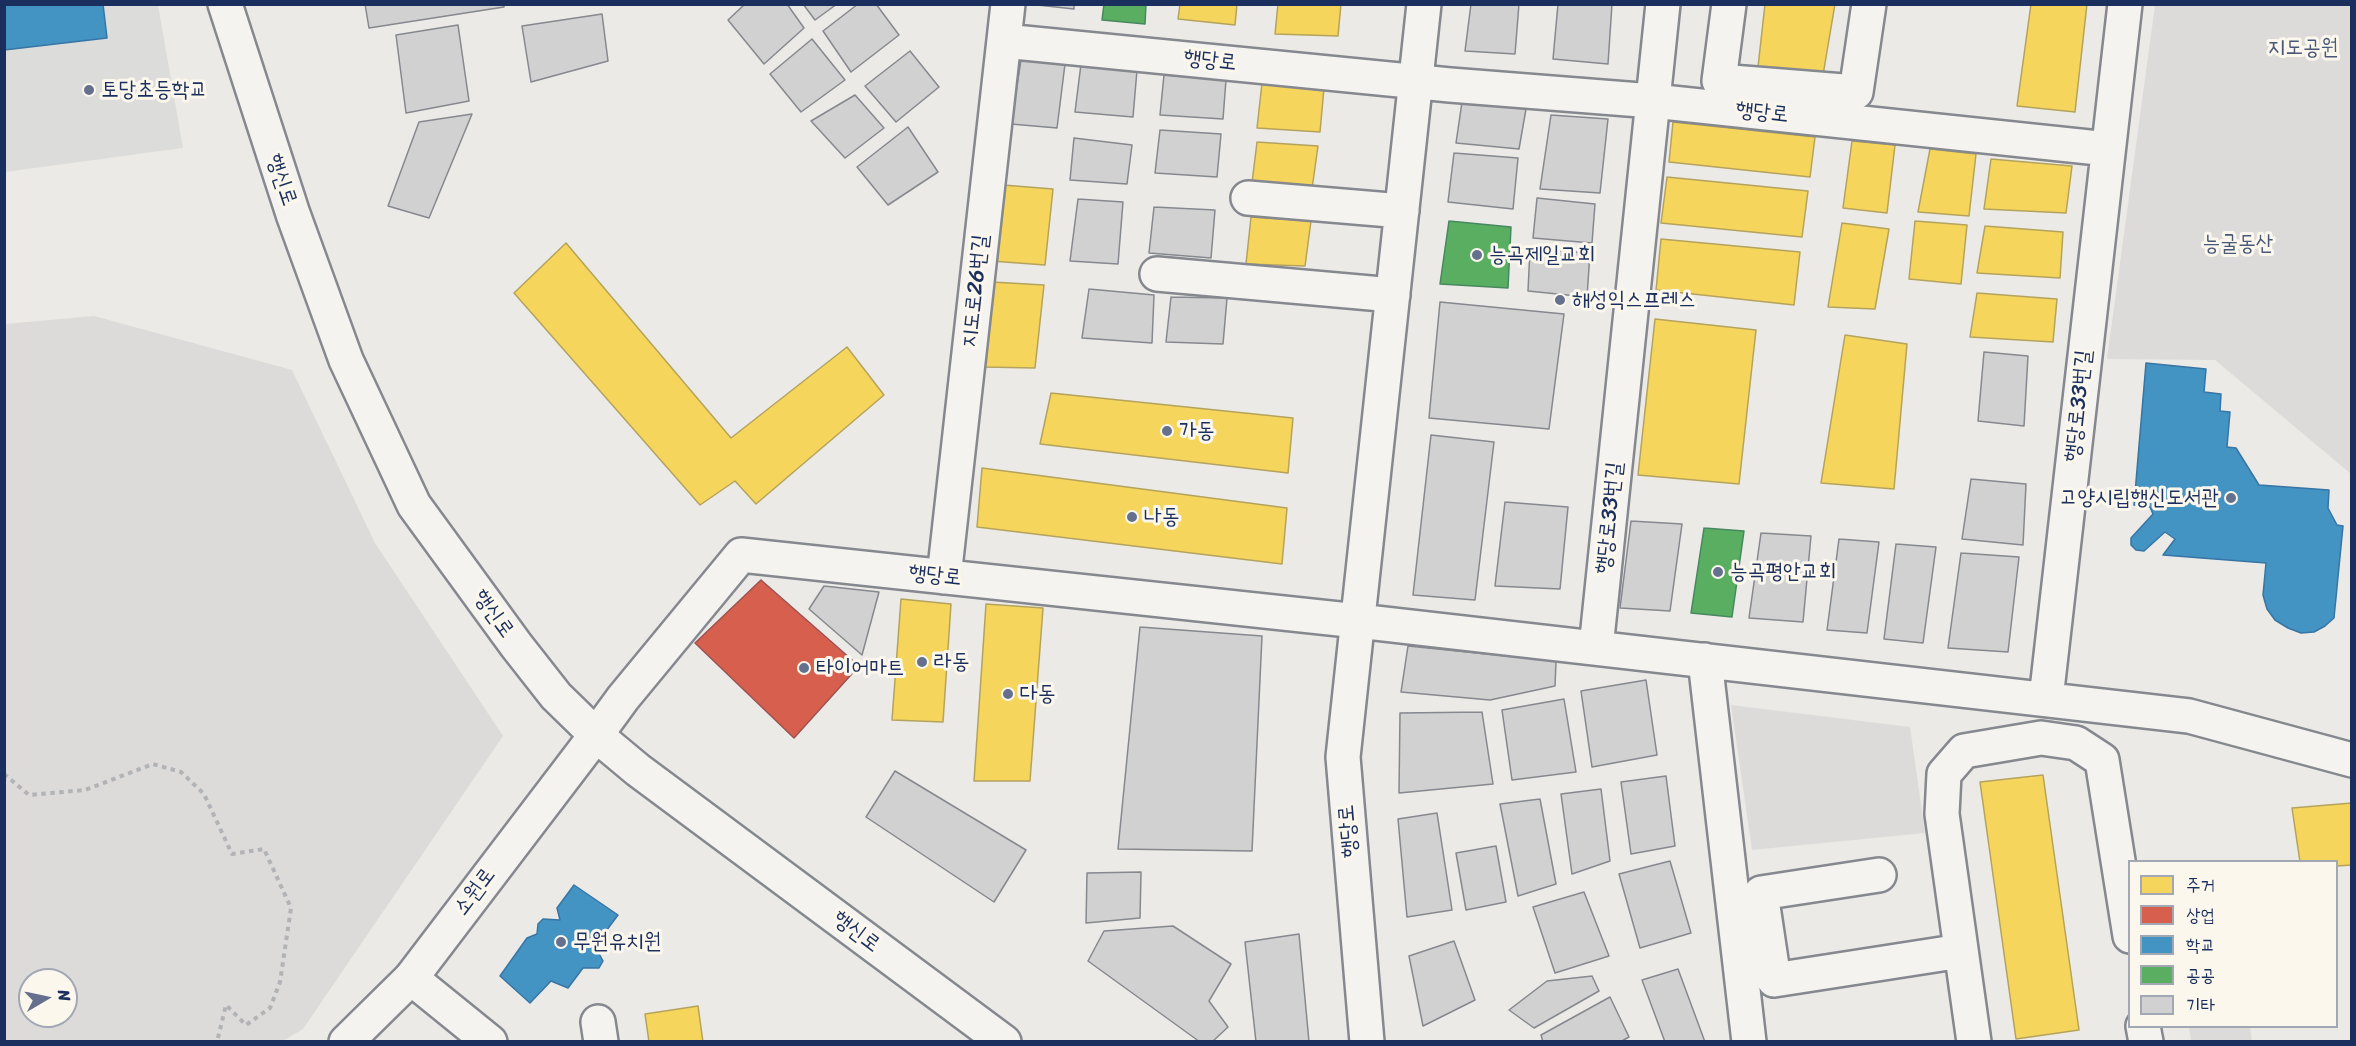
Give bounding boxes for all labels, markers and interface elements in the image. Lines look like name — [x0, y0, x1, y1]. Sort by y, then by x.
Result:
park label: 지도공원 — [2268, 35, 2338, 61]
street label: 행당로 — [1182, 45, 1238, 77]
place label: 토당초등학교 — [101, 77, 207, 103]
marker: 토당초등학교 — [82, 83, 96, 97]
street label: 행당로 — [1734, 97, 1790, 129]
street label: 행신로 — [260, 151, 302, 209]
park label: 능굴동산 — [2203, 231, 2273, 257]
street label: 지도로26번길 — [957, 233, 995, 349]
place label: 능곡제일교회 — [1489, 242, 1595, 268]
marker: 능곡제일교회 — [1470, 248, 1484, 262]
place label: 해성익스프레스 — [1572, 287, 1696, 313]
marker: 해성익스프레스 — [1553, 293, 1567, 307]
street label: 행당로33번길 — [2060, 349, 2098, 463]
place label: 가동 — [1179, 418, 1214, 444]
marker: 가동 — [1160, 424, 1174, 438]
street label: 행당로33번길 — [1591, 461, 1629, 575]
place label: 고양시립행신도서관 — [2060, 485, 2219, 511]
marker: 고양시립행신도서관 — [2224, 491, 2238, 505]
place label: 나동 — [1144, 504, 1179, 530]
marker: 나동 — [1125, 510, 1139, 524]
place label: 능곡평안교회 — [1730, 559, 1836, 585]
street label: 행당로 — [907, 560, 963, 592]
marker: 능곡평안교회 — [1711, 565, 1725, 579]
street label: 행신로 — [467, 585, 519, 643]
place label: 라동 — [934, 649, 969, 675]
place label: 타이어마트 — [816, 655, 905, 681]
marker: 라동 — [915, 655, 929, 669]
marker: 타이어마트 — [797, 661, 811, 675]
place label: 다동 — [1020, 681, 1055, 707]
marker: 다동 — [1001, 687, 1015, 701]
street label: 행당로 — [1334, 803, 1364, 859]
legend — [2128, 860, 2338, 1028]
street label: 소원로 — [448, 863, 502, 921]
text: 주거 — [2186, 869, 2215, 901]
text: 상업 — [2186, 899, 2215, 931]
street label: 행신로 — [827, 905, 885, 959]
place label: 무원유치원 — [573, 929, 662, 955]
text: 학교 — [2186, 929, 2215, 961]
marker: 무원유치원 — [554, 935, 568, 949]
text: 공공 — [2186, 959, 2215, 991]
north arrow — [18, 968, 78, 1028]
text: N — [49, 988, 79, 1003]
text: 기타 — [2186, 989, 2215, 1021]

